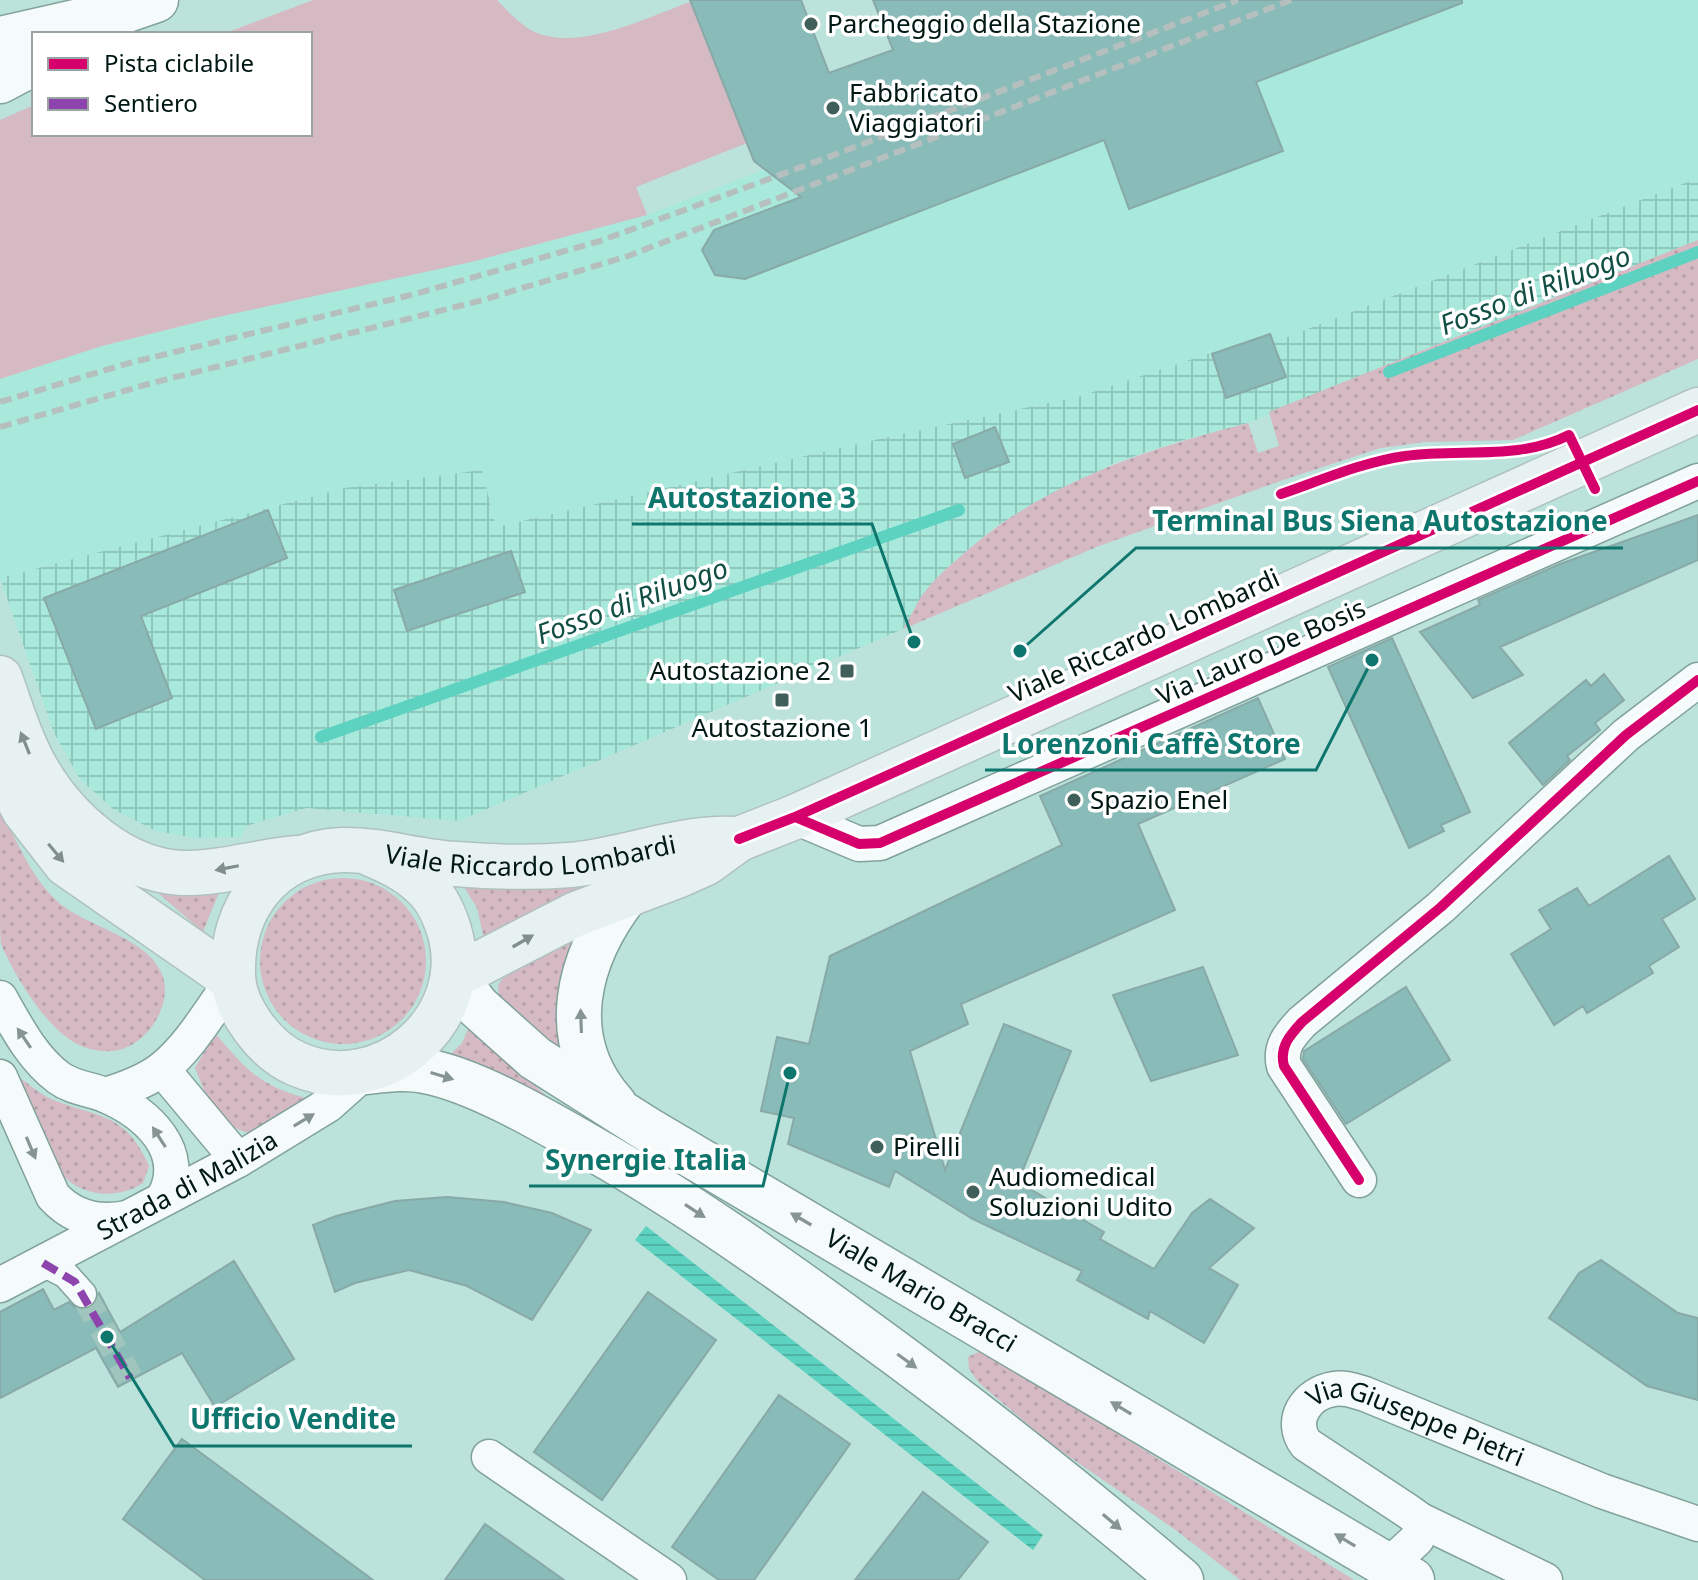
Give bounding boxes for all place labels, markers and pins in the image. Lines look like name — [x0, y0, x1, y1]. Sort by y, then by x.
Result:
place label: Parcheggio della Stazione — [827, 5, 1141, 41]
marker: Parcheggio della Stazione — [802, 15, 820, 33]
place label: Fabbricato Viaggiatori — [849, 74, 982, 140]
marker: Fabbricato Viaggiatori — [824, 99, 842, 117]
callout: Autostazione 3 — [632, 472, 872, 524]
callout: Terminal Bus Siena Autostazione — [1136, 496, 1623, 548]
place label: Autostazione 2 — [650, 652, 831, 688]
marker: Autostazione 2 — [838, 662, 856, 680]
marker: Autostazione 1 — [773, 691, 791, 709]
place label: Autostazione 1 — [691, 709, 873, 745]
callout: Lorenzoni Caffè Store — [985, 718, 1316, 770]
place label: Spazio Enel — [1090, 781, 1228, 817]
marker: Spazio Enel — [1065, 791, 1083, 809]
place label: Pirelli — [893, 1128, 960, 1164]
callout: Synergie Italia — [529, 1134, 763, 1186]
marker: Pirelli — [868, 1138, 886, 1156]
place label: Audiomedical Soluzioni Udito — [989, 1158, 1173, 1224]
marker: Audiomedical Soluzioni Udito — [964, 1183, 982, 1201]
callout: Ufficio Vendite — [174, 1394, 412, 1446]

